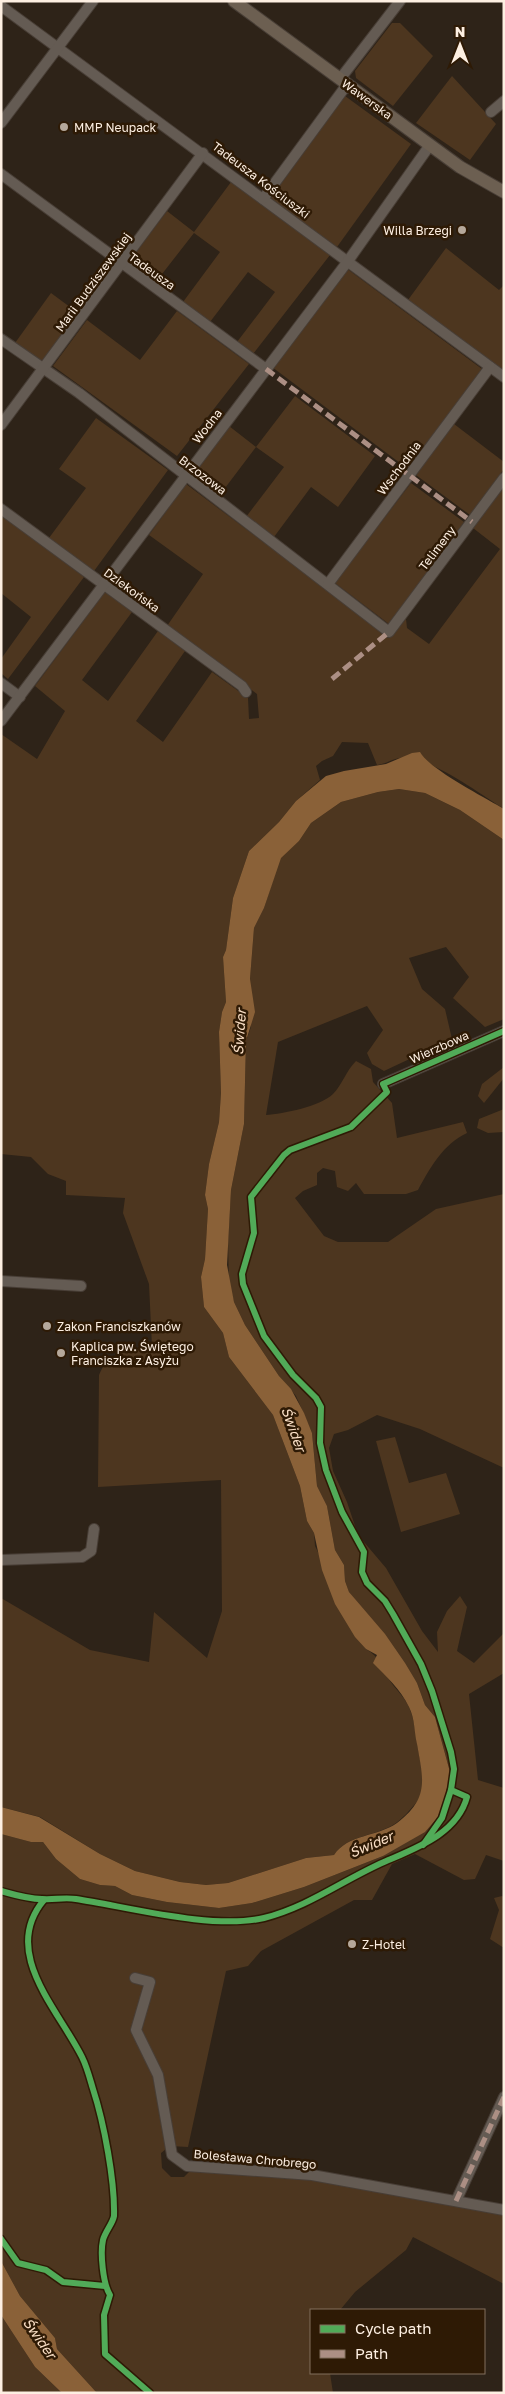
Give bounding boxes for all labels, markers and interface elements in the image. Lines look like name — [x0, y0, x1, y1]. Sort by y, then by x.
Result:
north arrow — [435, 20, 485, 70]
text: N — [455, 23, 465, 40]
street label: Wawerska — [339, 76, 395, 122]
place label: MMP Neupack — [74, 120, 157, 135]
marker: MMP Neupack — [58, 121, 70, 133]
street label: Tadeusza Kościuszki — [209, 138, 313, 222]
place label: Willa Brzegi — [383, 223, 452, 238]
marker: Willa Brzegi — [456, 224, 468, 236]
street label: Marii Budziszewskiej — [52, 230, 134, 334]
street label: Tadeusza — [126, 249, 178, 293]
street label: Wodna — [189, 406, 225, 446]
street label: Wschodnia — [374, 438, 424, 498]
street label: Brzozowa — [176, 452, 230, 498]
street label: Telimeny — [415, 523, 459, 573]
street label: Dziekońska — [101, 565, 163, 615]
water label: Świder — [229, 1006, 249, 1056]
street label: Wierzbowa — [407, 1027, 471, 1067]
place label: Zakon Franciszkanów — [57, 1319, 181, 1334]
marker: Zakon Franciszkanów — [41, 1320, 53, 1332]
place label: Kaplica pw. Świętego Franciszka z Asyżu — [71, 1339, 194, 1368]
marker: Kaplica pw. Świętego Franciszka z Asyżu — [55, 1347, 67, 1359]
water label: Świder — [278, 1404, 311, 1456]
water label: Świder — [346, 1826, 398, 1861]
place label: Z-Hotel — [362, 1937, 406, 1952]
marker: Z-Hotel — [346, 1938, 358, 1950]
street label: Bolesława Chrobrego — [193, 2146, 317, 2172]
legend — [310, 2309, 485, 2374]
water label: Świder — [20, 2314, 62, 2364]
text: Cycle path — [355, 2319, 431, 2337]
text: Path — [355, 2344, 388, 2362]

